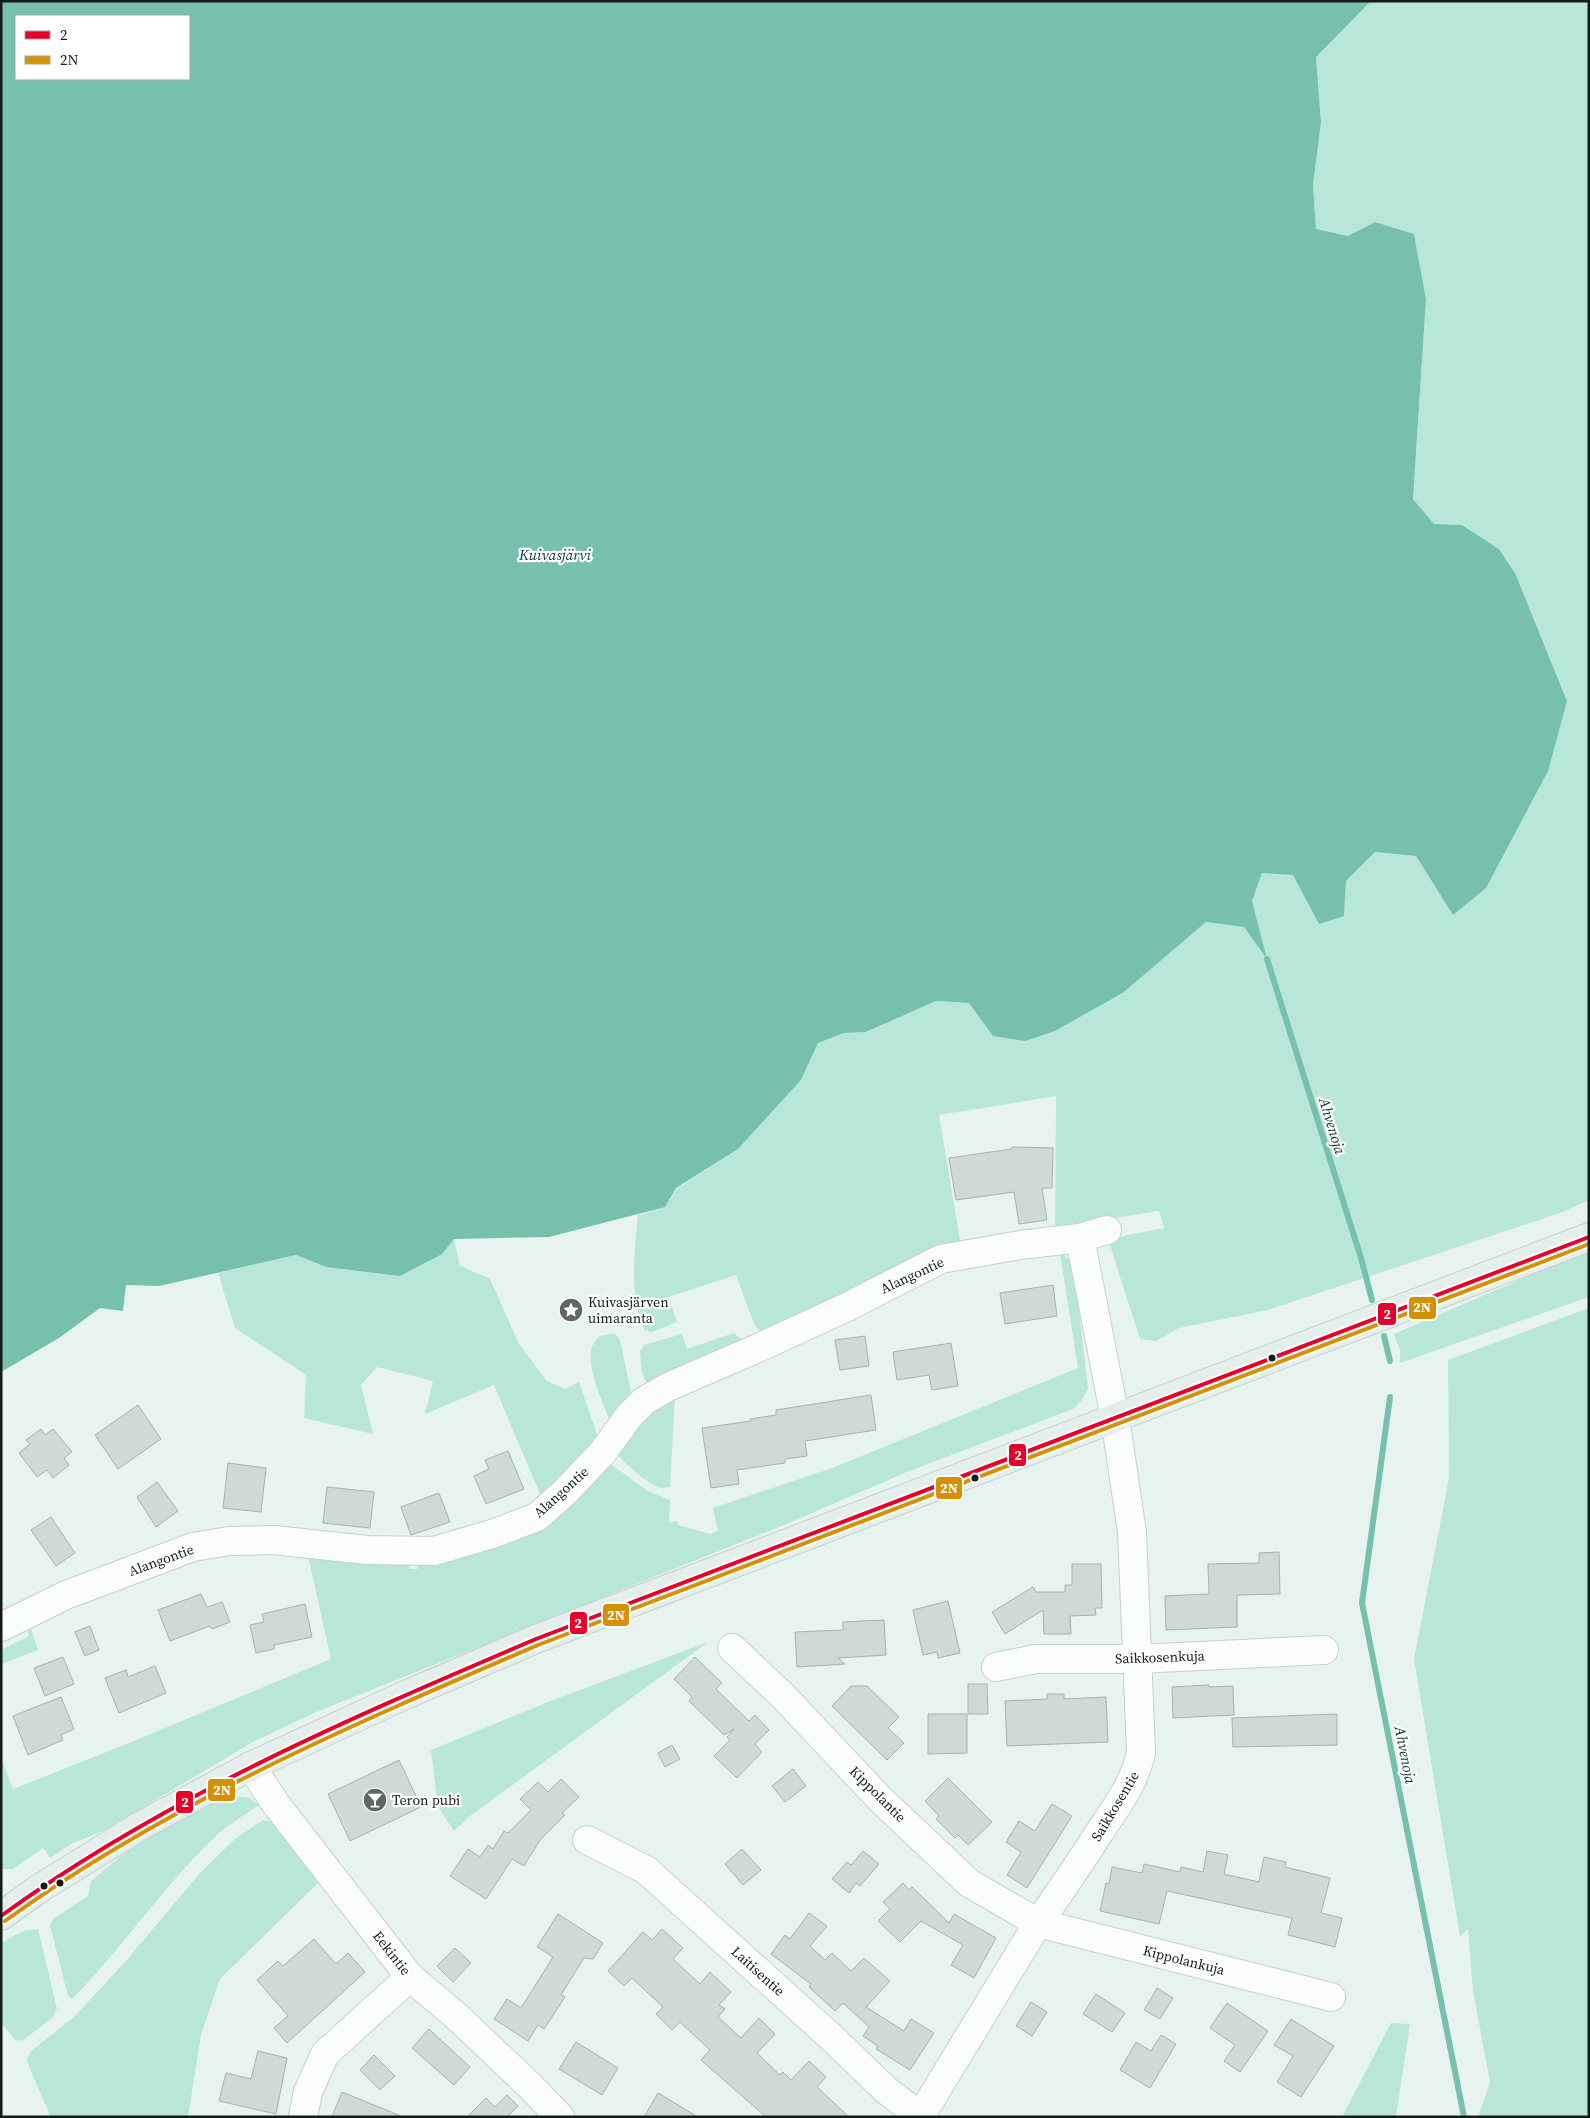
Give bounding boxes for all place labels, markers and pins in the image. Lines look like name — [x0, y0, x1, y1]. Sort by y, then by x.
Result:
place label: Kuivasjärven uimaranta — [588, 1292, 669, 1328]
place icon: Kuivasjärven uimaranta — [558, 1297, 584, 1323]
unlabelled marker — [1267, 1353, 1277, 1363]
unlabelled marker — [970, 1473, 980, 1483]
bar icon: Teron pubi — [362, 1787, 388, 1813]
place label: Teron pubi — [392, 1790, 460, 1810]
unlabelled marker — [55, 1878, 65, 1888]
unlabelled marker — [39, 1881, 49, 1891]

